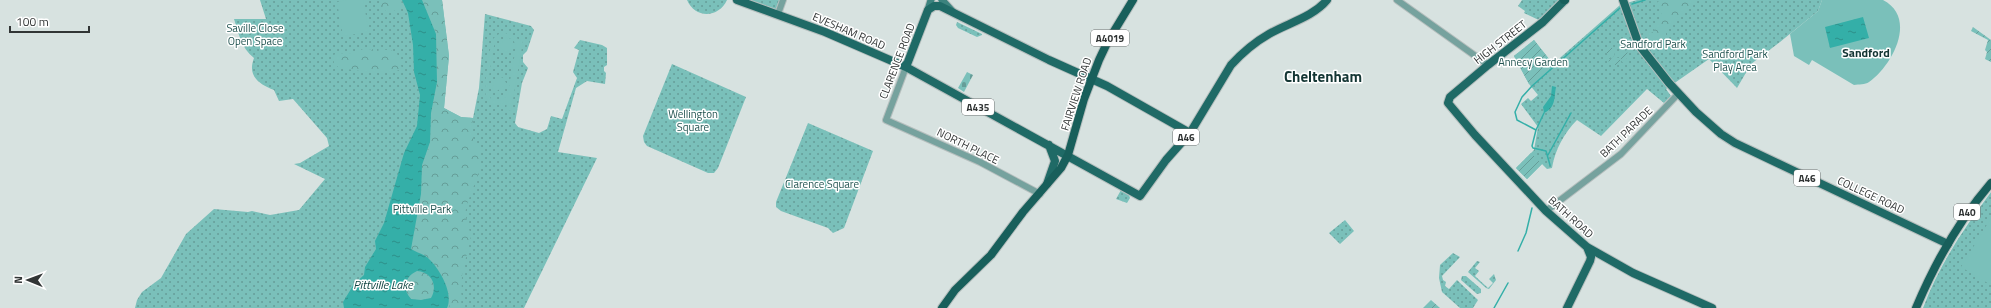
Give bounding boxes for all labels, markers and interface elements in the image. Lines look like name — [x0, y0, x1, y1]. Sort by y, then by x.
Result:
scale bar — [10, 8, 89, 34]
street label: EVESHAM ROAD — [810, 8, 888, 54]
text: 100 m — [16, 12, 49, 31]
street label: HIGH STREET — [1470, 16, 1530, 68]
park label: Saville Close Open Space — [226, 20, 284, 49]
street label: CLARENCE ROAD — [875, 21, 919, 101]
road number: A4019 — [1091, 30, 1129, 46]
park label: Sandford Park — [1620, 36, 1686, 52]
district label: Sandford — [1842, 43, 1890, 62]
park label: Sandford Park Play Area — [1702, 46, 1768, 75]
park label: Annecy Garden — [1498, 54, 1568, 70]
street label: FAIRVIEW ROAD — [1057, 55, 1095, 133]
district label: Cheltenham — [1284, 65, 1362, 88]
road number: A435 — [962, 99, 994, 115]
street label: BATH PARADE — [1596, 103, 1656, 161]
park label: Wellington Square — [668, 106, 718, 135]
street label: NORTH PLACE — [934, 124, 1002, 168]
road number: A46 — [1173, 129, 1199, 145]
road number: A46 — [1794, 170, 1820, 186]
street label: COLLEGE ROAD — [1835, 172, 1907, 218]
park label: Clarence Square — [785, 176, 860, 192]
street label: BATH ROAD — [1545, 192, 1597, 242]
park label: Pittville Park — [393, 201, 452, 217]
road number: A40 — [1954, 204, 1980, 220]
north arrow — [8, 260, 48, 300]
water label: Pittville Lake — [353, 275, 414, 294]
text: N — [10, 276, 26, 284]

